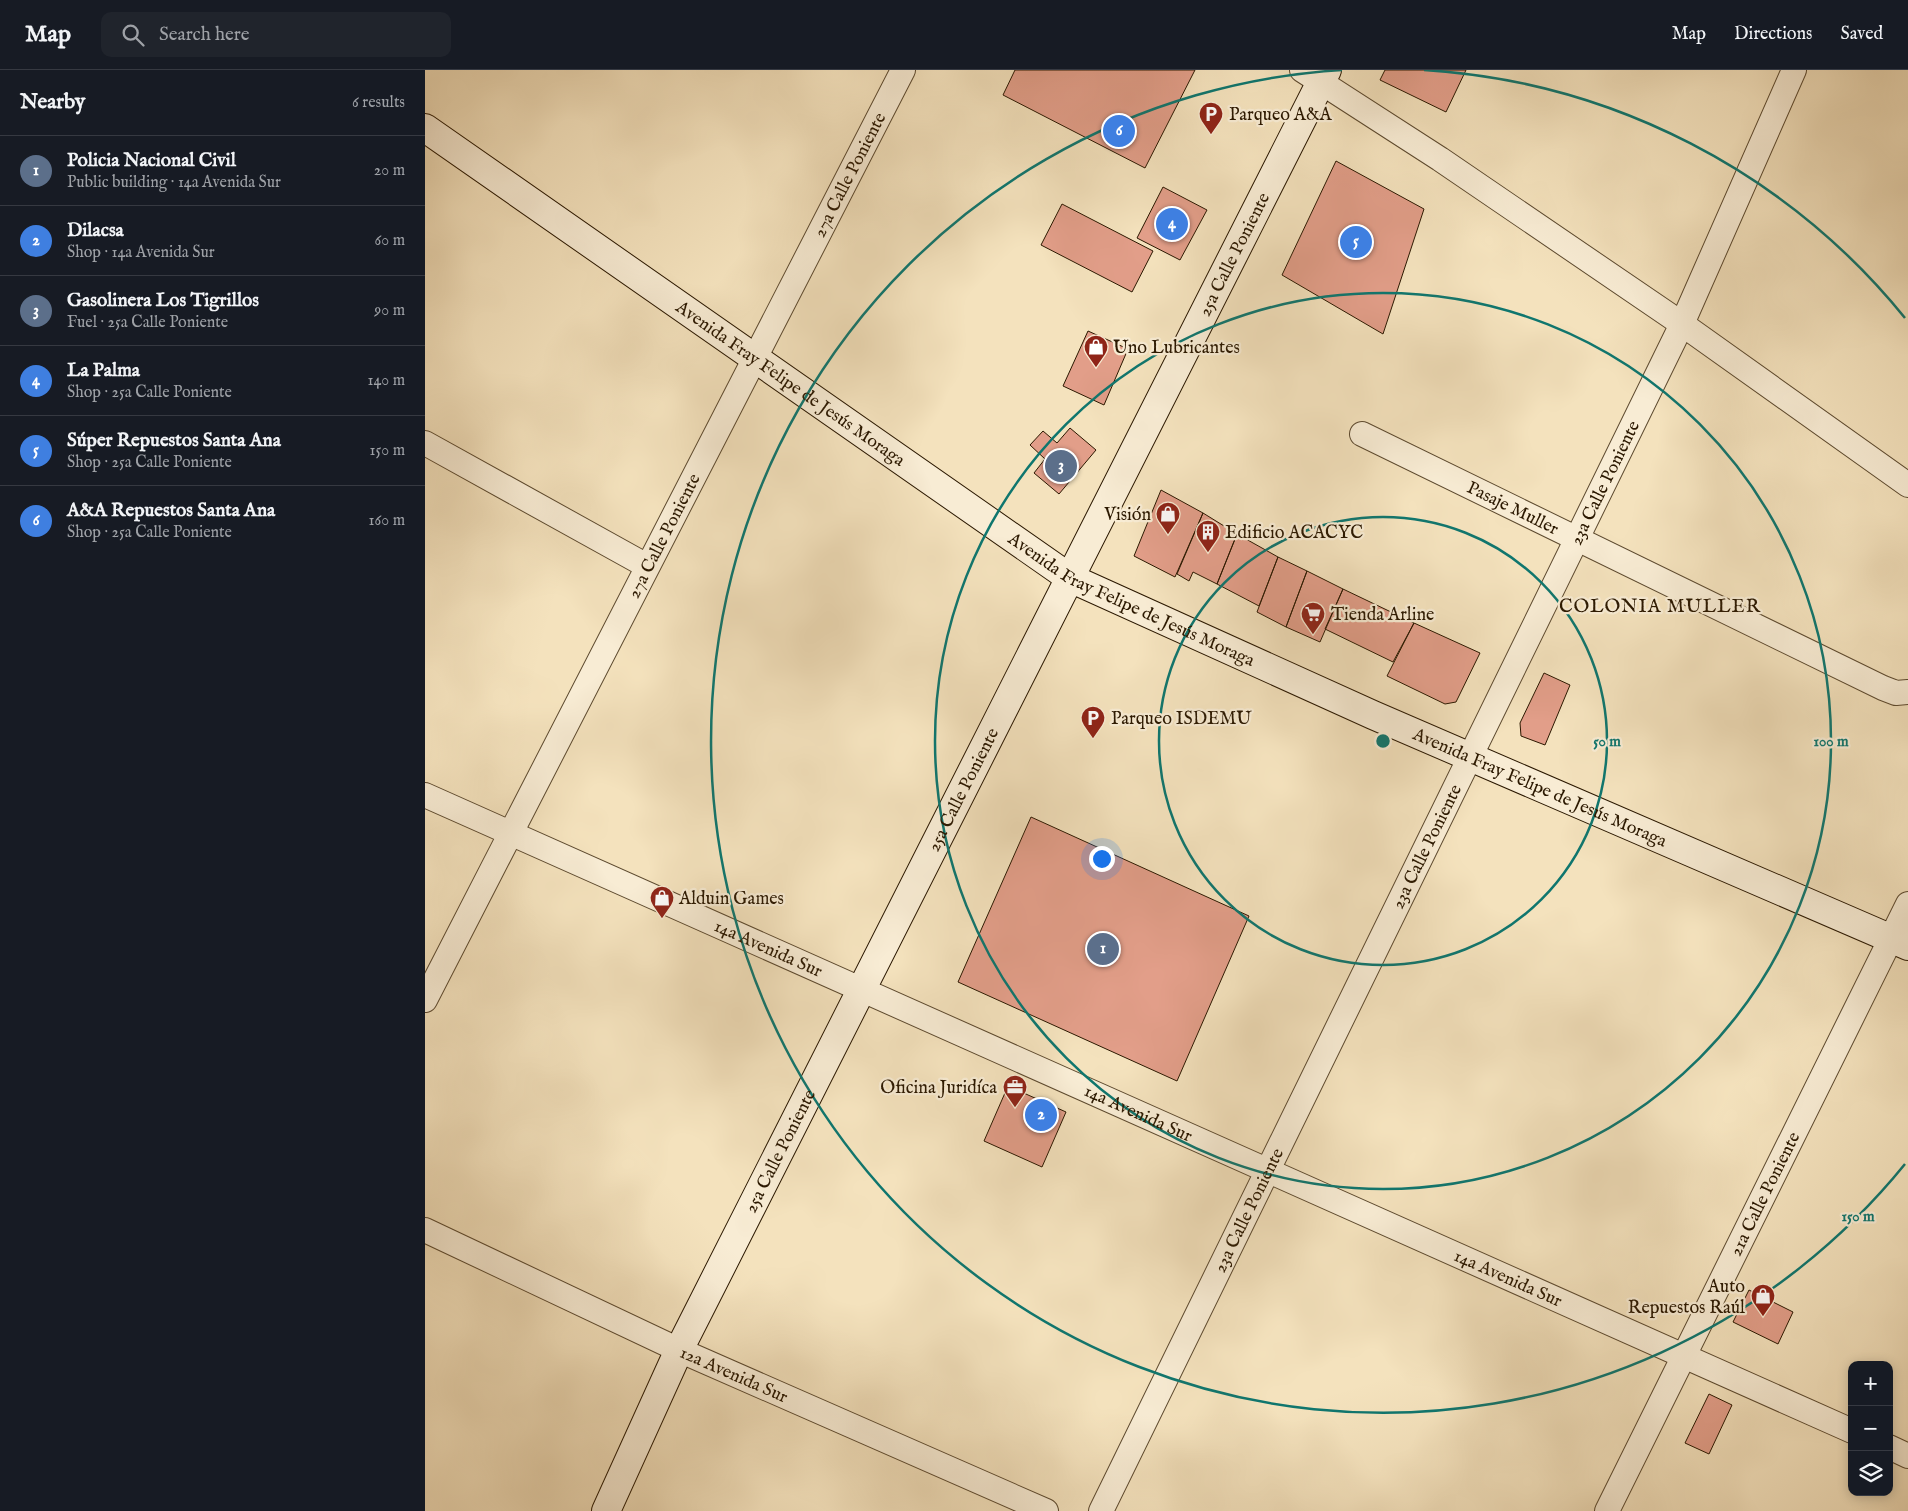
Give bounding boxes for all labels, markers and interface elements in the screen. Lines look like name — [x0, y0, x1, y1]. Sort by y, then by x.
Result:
search box — [101, 12, 451, 57]
text: Map — [25, 19, 71, 50]
icon: search — [119, 21, 147, 49]
text: Search here — [159, 23, 250, 47]
text: Map — [1672, 23, 1706, 46]
text: Directions — [1734, 23, 1812, 46]
text: Saved — [1840, 23, 1883, 46]
text: Nearby — [20, 89, 85, 116]
text: 6 results — [352, 93, 405, 113]
parking icon: Parqueo A&A — [1198, 101, 1224, 135]
place label: Parqueo A&A — [1229, 104, 1333, 127]
street label: 27a Calle Poniente — [809, 109, 892, 242]
pin: 6 — [1103, 112, 1135, 150]
text: Policia Nacional Civil — [67, 149, 236, 173]
text: 1 — [33, 161, 39, 181]
text: 20 m — [374, 161, 405, 181]
text: Public building · 14a Avenida Sur — [67, 173, 281, 193]
street label: 25a Calle Poniente — [1194, 189, 1276, 321]
pin: 4 — [1156, 205, 1188, 243]
text: Dilacsa — [67, 219, 124, 243]
pin: 5 — [1340, 223, 1372, 261]
text: 2 — [32, 231, 40, 251]
text: 60 m — [375, 231, 405, 251]
text: Shop · 14a Avenida Sur — [67, 243, 215, 263]
text: Gasolinera Los Tigrillos — [67, 289, 259, 313]
street label: Avenida Fray Felipe de Jesús Moraga — [670, 296, 909, 472]
text: 3 — [33, 301, 39, 321]
text: 90 m — [374, 301, 405, 321]
text: Fuel · 25a Calle Poniente — [67, 313, 228, 333]
shop icon: Uno Lubricantes — [1083, 334, 1109, 368]
place label: Uno Lubricantes — [1113, 337, 1240, 360]
text: La Palma — [67, 359, 140, 383]
text: 4 — [32, 371, 40, 391]
text: 140 m — [367, 371, 405, 391]
text: Shop · 25a Calle Poniente — [67, 383, 232, 403]
street label: 23a Calle Poniente — [1566, 417, 1646, 549]
text: Súper Repuestos Santa Ana — [67, 429, 281, 453]
text: 5 — [33, 441, 39, 461]
text: 150 m — [370, 441, 405, 461]
pin: 3 — [1045, 447, 1077, 485]
text: Shop · 25a Calle Poniente — [67, 453, 232, 473]
street label: 27a Calle Poniente — [623, 470, 707, 603]
street label: Pasaje Muller — [1463, 477, 1562, 541]
text: A&A Repuestos Santa Ana — [67, 499, 275, 523]
shop icon: Visión — [1155, 501, 1181, 535]
place label: Visión — [1103, 504, 1151, 527]
text: 6 — [33, 511, 39, 531]
text: 160 m — [369, 511, 405, 531]
building icon: Edificio ACACYC — [1195, 519, 1221, 553]
place label: Edificio ACACYC — [1225, 522, 1363, 545]
text: Shop · 25a Calle Poniente — [67, 523, 232, 543]
street label: Avenida Fray Felipe de Jesús Moraga — [1002, 528, 1258, 673]
district label: COLONIA MULLER — [1559, 595, 1761, 619]
supermarket icon: Tienda Arline — [1300, 601, 1326, 635]
place label: Tienda Arline — [1331, 604, 1434, 627]
parking icon: Parqueo ISDEMU — [1080, 705, 1106, 739]
place label: Parqueo ISDEMU — [1111, 708, 1252, 731]
street label: Avenida Fray Felipe de Jesús Moraga — [1408, 723, 1670, 854]
street label: 25a Calle Poniente — [923, 725, 1005, 856]
centre of rings — [1374, 732, 1392, 750]
text: 50 m — [1593, 732, 1621, 751]
text: 100 m — [1813, 732, 1849, 751]
street label: 23a Calle Poniente — [1387, 781, 1468, 913]
your location — [1089, 846, 1115, 872]
shop icon: Alduin Games — [649, 885, 675, 919]
place label: Alduin Games — [678, 888, 784, 911]
street label: 14a Avenida Sur — [710, 915, 826, 984]
pin: 1 — [1087, 930, 1119, 968]
office icon: Oficina Juridíca — [1002, 1074, 1028, 1108]
place label: Oficina Juridíca — [880, 1077, 997, 1100]
street label: 14a Avenida Sur — [1080, 1080, 1196, 1149]
street label: 25a Calle Poniente — [740, 1086, 822, 1217]
pin: 2 — [1025, 1096, 1057, 1134]
street label: 21a Calle Poniente — [1725, 1129, 1806, 1260]
street label: 23a Calle Poniente — [1209, 1145, 1290, 1277]
text: 150 m — [1841, 1207, 1875, 1226]
street label: 14a Avenida Sur — [1450, 1245, 1566, 1313]
place label: Auto Repuestos Raúl — [1628, 1276, 1745, 1320]
shop icon: Auto Repuestos Raúl — [1750, 1283, 1776, 1317]
street label: 12a Avenida Sur — [676, 1342, 791, 1409]
map controls — [1848, 1361, 1893, 1496]
button: + — [1848, 1361, 1893, 1406]
button: − — [1848, 1406, 1893, 1451]
button: layers — [1848, 1451, 1893, 1496]

